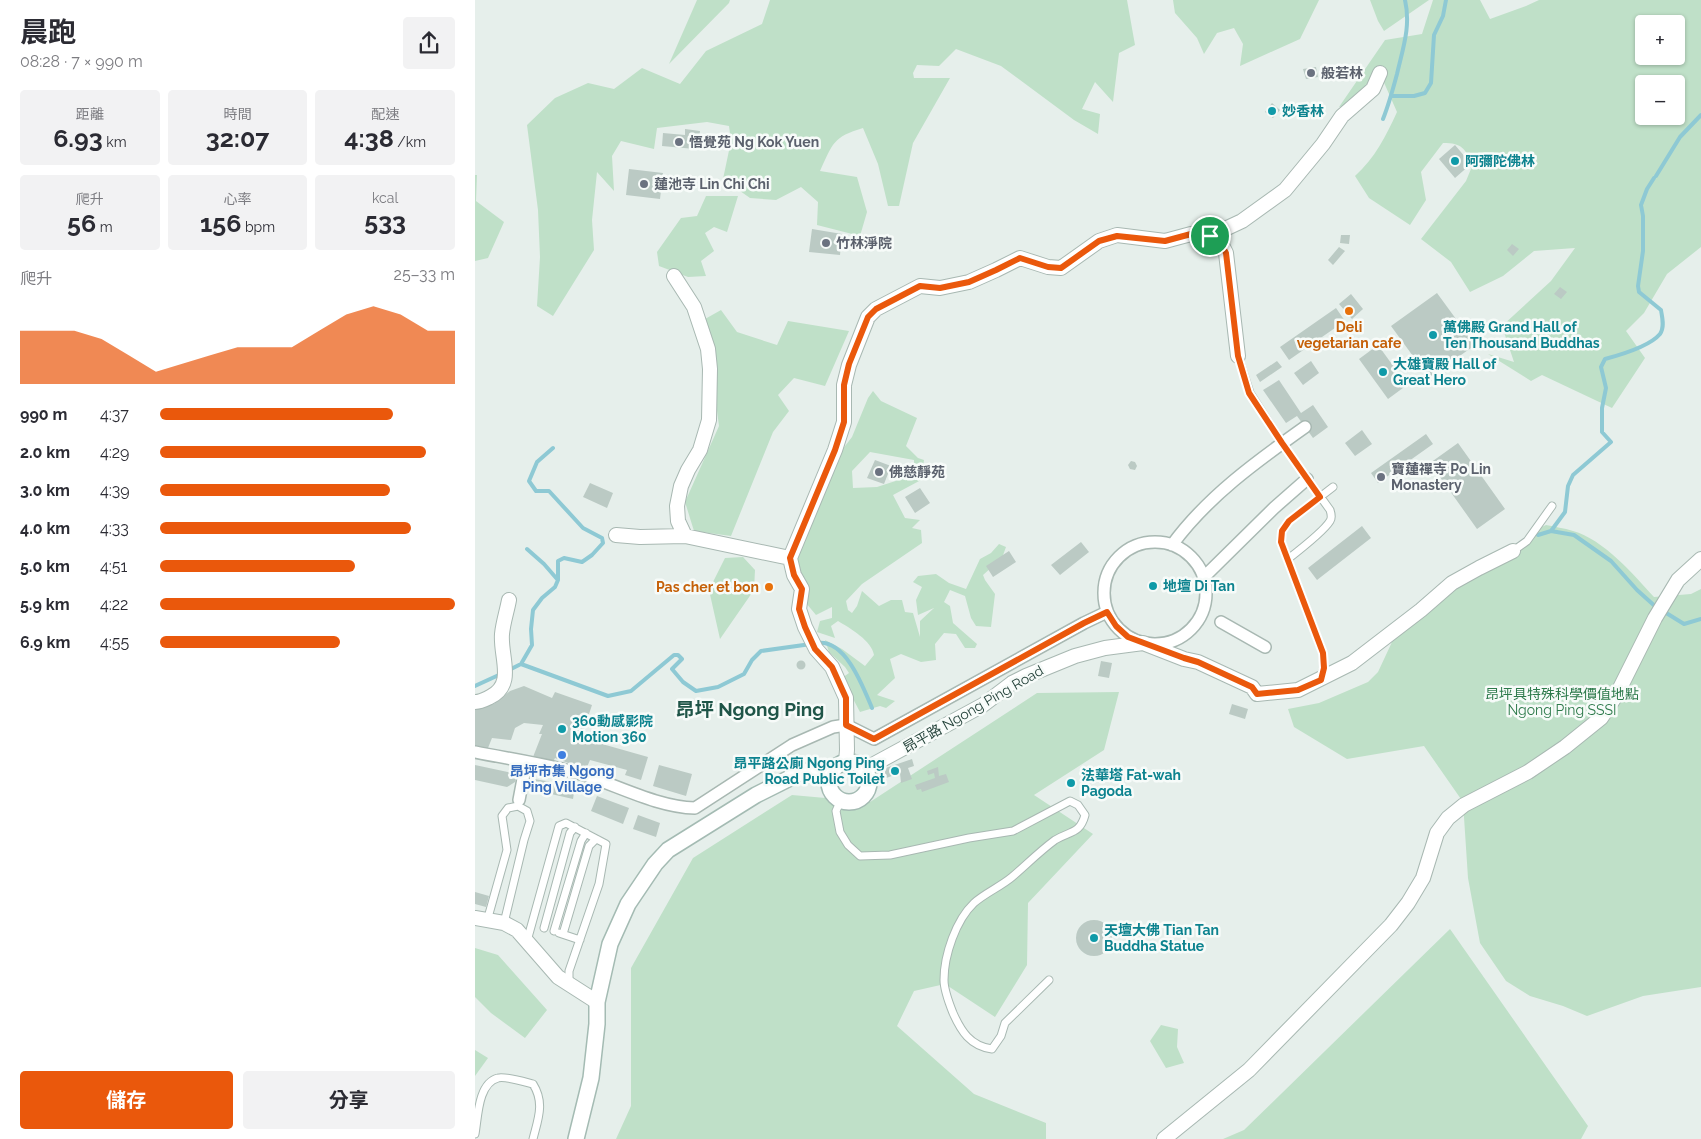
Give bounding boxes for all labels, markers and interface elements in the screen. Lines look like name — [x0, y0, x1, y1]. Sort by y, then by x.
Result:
map controls — [1635, 15, 1685, 125]
button: + — [1635, 15, 1685, 65]
text: 晨跑 — [20, 16, 76, 49]
button: share — [403, 17, 455, 69]
text: 08:28 · 7 × 990 m — [20, 52, 143, 71]
place label: 般若林 — [1321, 65, 1363, 81]
marker: 般若林 — [1305, 67, 1317, 79]
button: − — [1635, 75, 1685, 125]
place label: 妙香林 — [1282, 103, 1324, 119]
marker: 妙香林 — [1266, 105, 1278, 117]
text: 距離 — [76, 106, 104, 122]
text: 時間 — [223, 106, 251, 122]
text: 配速 — [371, 106, 399, 122]
text: 6.93 — [53, 123, 103, 153]
text: 32:07 — [206, 123, 269, 153]
text: 4:38 — [344, 123, 394, 153]
text: km — [103, 134, 127, 150]
text: /km — [394, 134, 426, 150]
place label: 悟覺苑 Ng Kok Yuen — [689, 134, 819, 150]
marker: 悟覺苑 Ng Kok Yuen — [673, 136, 685, 148]
place label: 阿彌陀佛林 — [1465, 153, 1535, 169]
marker: 阿彌陀佛林 — [1449, 155, 1461, 167]
place label: 蓮池寺 Lin Chi Chi — [654, 176, 770, 192]
marker: 蓮池寺 Lin Chi Chi — [638, 178, 650, 190]
text: kcal — [372, 190, 398, 206]
text: 爬升 — [76, 191, 104, 207]
text: 心率 — [223, 191, 251, 207]
text: 533 — [364, 206, 406, 236]
text: 56 — [67, 208, 96, 238]
text: 156 — [200, 208, 241, 238]
pin — [1189, 215, 1231, 257]
text: m — [96, 219, 113, 235]
text: bpm — [241, 219, 275, 235]
icon: arrive — [1196, 222, 1224, 250]
place label: 竹林淨院 — [836, 235, 892, 251]
marker: 竹林淨院 — [820, 237, 832, 249]
text: 25–33 m — [394, 265, 455, 284]
text: 爬升 — [20, 269, 52, 288]
marker: Deli vegetarian cafe — [1343, 305, 1355, 317]
place label: Deli vegetarian cafe — [1297, 319, 1402, 351]
place label: 萬佛殿 Grand Hall of Ten Thousand Buddhas — [1443, 319, 1600, 351]
marker: 萬佛殿 Grand Hall of Ten Thousand Buddhas — [1427, 329, 1439, 341]
place label: 大雄寶殿 Hall of Great Hero — [1393, 356, 1497, 388]
marker: 大雄寶殿 Hall of Great Hero — [1377, 366, 1389, 378]
text: 990 m — [20, 405, 67, 424]
text: 4:37 — [100, 405, 129, 424]
text: 2.0 km — [20, 443, 70, 462]
text: 4:29 — [100, 443, 129, 462]
place label: 寶蓮禪寺 Po Lin Monastery — [1391, 461, 1491, 493]
place label: 佛慈靜苑 — [889, 464, 945, 480]
marker: 佛慈靜苑 — [873, 466, 885, 478]
marker: 寶蓮禪寺 Po Lin Monastery — [1375, 471, 1387, 483]
text: 3.0 km — [20, 481, 70, 500]
text: 4:39 — [100, 481, 130, 500]
text: 4.0 km — [20, 519, 70, 538]
text: 4:33 — [100, 519, 129, 538]
text: 5.0 km — [20, 557, 70, 576]
text: 4:51 — [100, 557, 127, 576]
place label: 地壇 Di Tan — [1163, 578, 1235, 594]
place label: Pas cher et bon — [656, 579, 759, 595]
marker: 地壇 Di Tan — [1147, 580, 1159, 592]
marker: Pas cher et bon — [763, 581, 775, 593]
text: 5.9 km — [20, 595, 70, 614]
text: 4:22 — [100, 595, 128, 614]
text: 6.9 km — [20, 633, 70, 652]
text: 4:55 — [100, 633, 129, 652]
street label: 昂平路 Ngong Ping Road — [900, 662, 1046, 756]
park label: 昂坪具特殊科學價值地點 Ngong Ping SSSI — [1485, 686, 1639, 718]
district label: 昂坪 Ngong Ping — [676, 698, 824, 720]
place label: 360動感影院 Motion 360 — [572, 713, 653, 745]
marker: 360動感影院 Motion 360 — [556, 723, 568, 735]
marker: 昂坪市集 Ngong Ping Village — [556, 749, 568, 761]
place label: 昂平路公廁 Ngong Ping Road Public Toilet — [733, 755, 886, 787]
place label: 昂坪市集 Ngong Ping Village — [510, 763, 614, 795]
marker: 昂平路公廁 Ngong Ping Road Public Toilet — [889, 765, 901, 777]
place label: 法華塔 Fat-wah Pagoda — [1081, 767, 1181, 799]
marker: 法華塔 Fat-wah Pagoda — [1065, 777, 1077, 789]
place label: 天壇大佛 Tian Tan Buddha Statue — [1104, 922, 1219, 954]
marker: 天壇大佛 Tian Tan Buddha Statue — [1088, 932, 1100, 944]
button: 儲存 — [20, 1071, 233, 1129]
button: 分享 — [243, 1071, 455, 1129]

